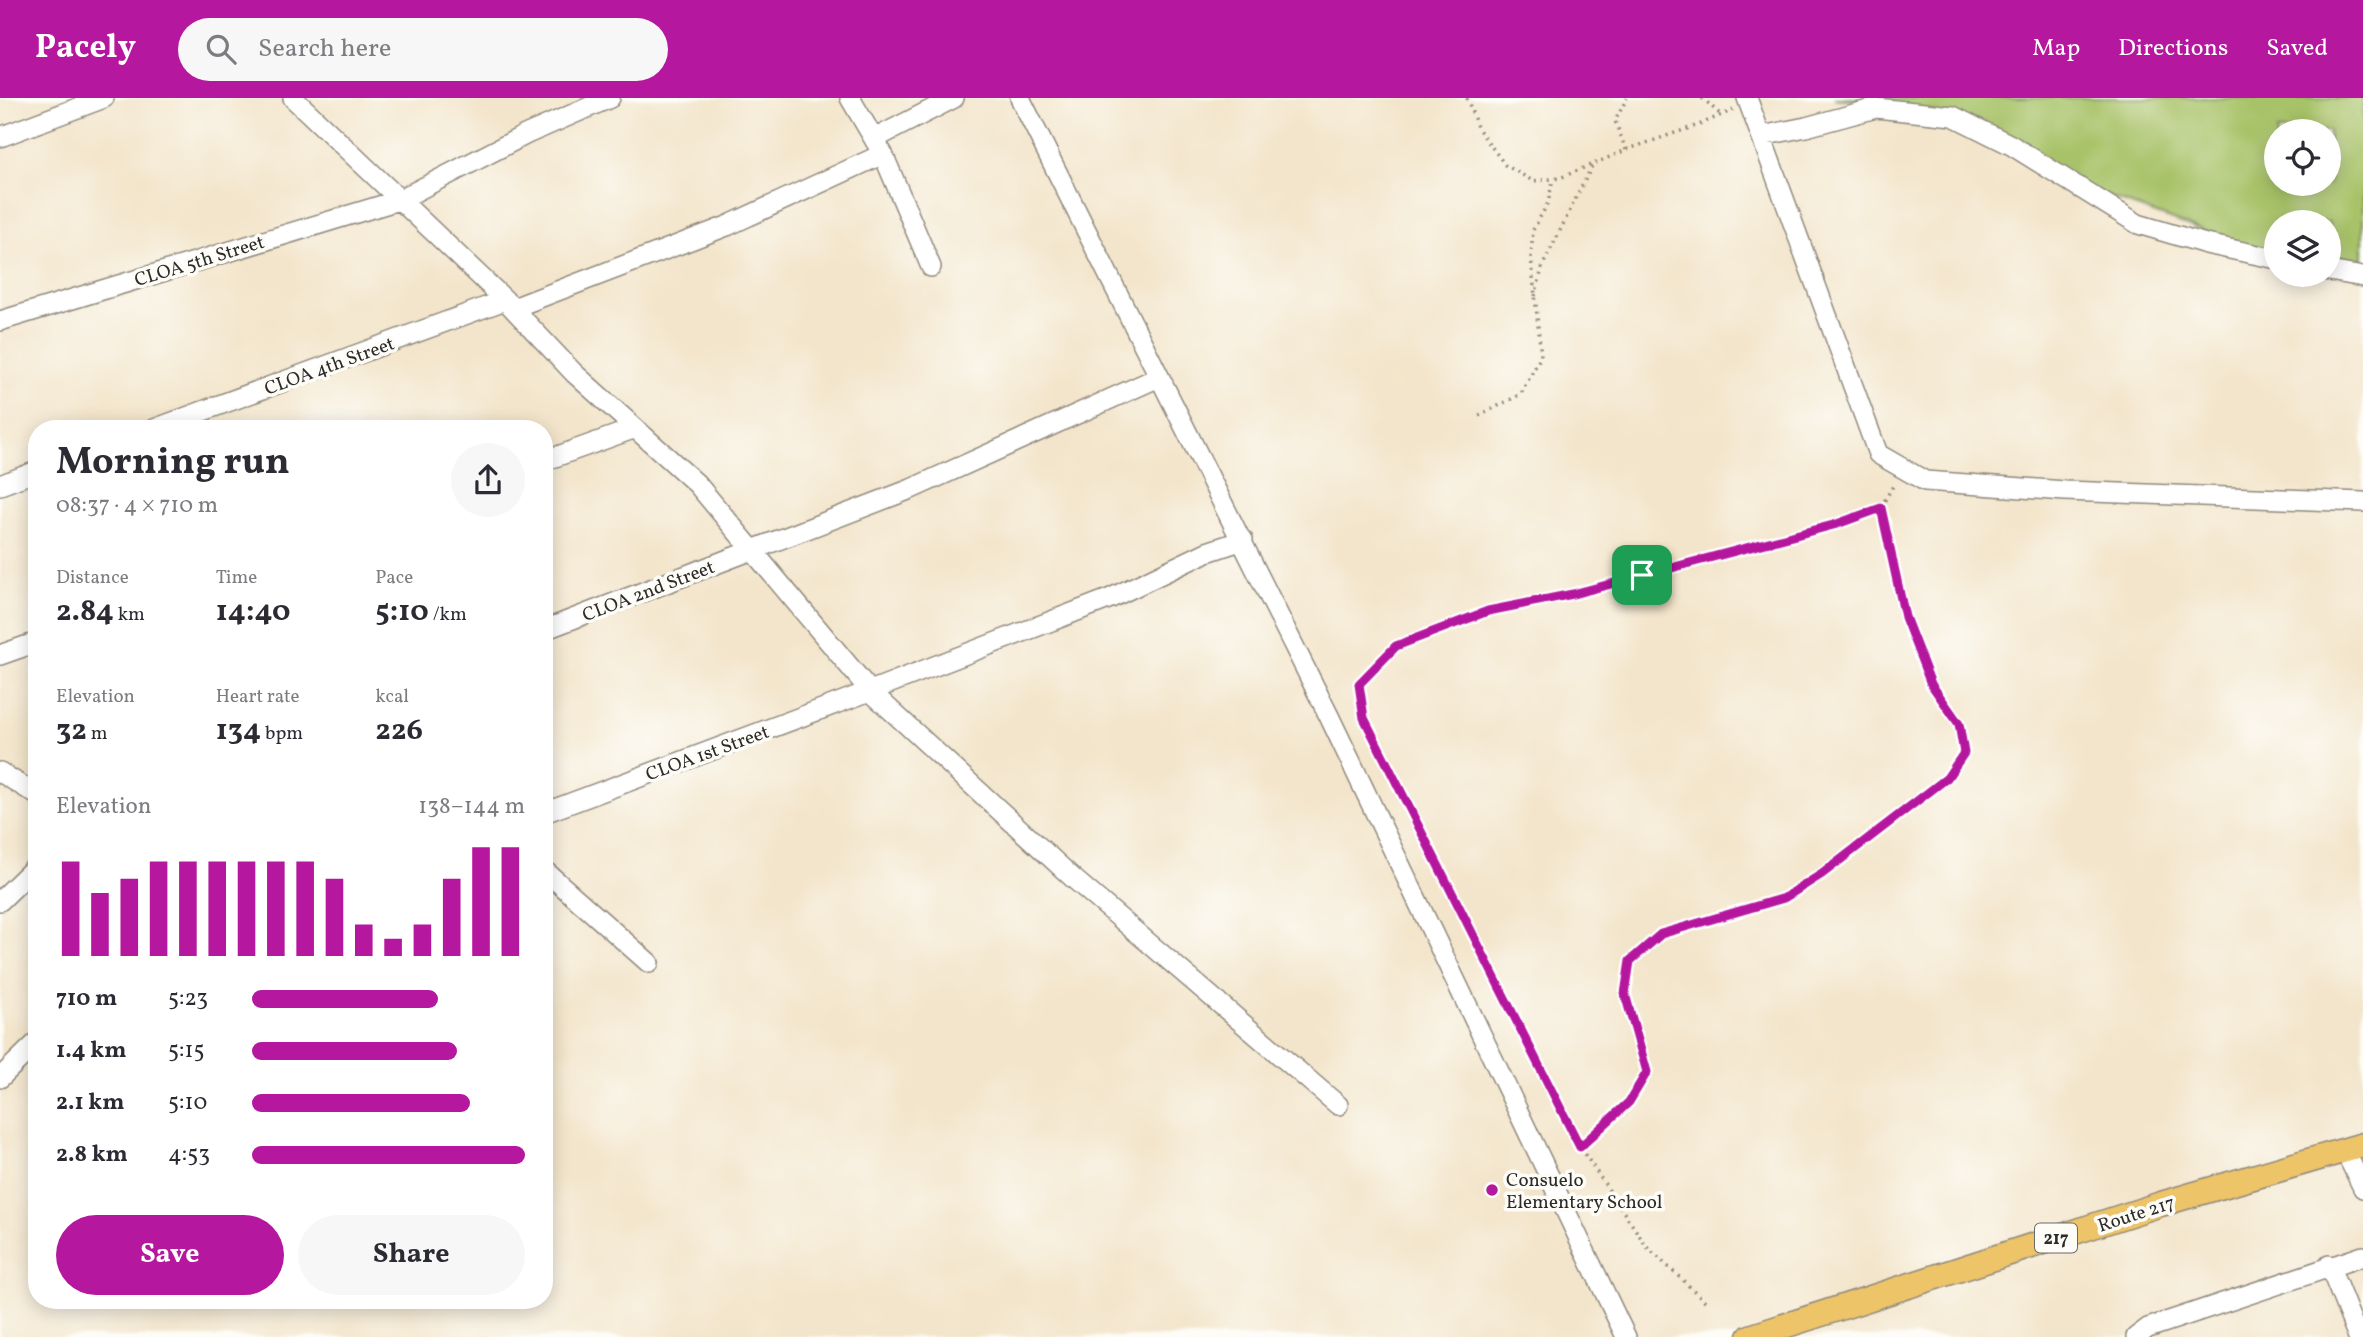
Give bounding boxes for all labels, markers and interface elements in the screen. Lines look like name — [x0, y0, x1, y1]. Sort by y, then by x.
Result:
search box — [178, 18, 668, 81]
text: Pacely — [35, 26, 136, 72]
icon: search — [202, 30, 240, 68]
text: Search here — [258, 31, 391, 67]
text: Map — [2032, 32, 2080, 66]
text: Directions — [2118, 32, 2228, 66]
text: Saved — [2266, 32, 2328, 66]
map controls — [2264, 119, 2341, 287]
button: locate — [2264, 119, 2341, 196]
button: layers — [2264, 210, 2341, 287]
street label: CLOA 5th Street — [131, 230, 268, 294]
street label: CLOA 4th Street — [261, 331, 399, 402]
text: Morning run — [56, 437, 290, 490]
button: share — [451, 443, 525, 517]
text: 08:37 · 4 × 710 m — [56, 490, 218, 522]
pin — [1612, 545, 1672, 605]
street label: CLOA 2nd Street — [579, 555, 719, 629]
icon: arrive — [1623, 556, 1661, 594]
text: Distance — [56, 565, 129, 591]
text: Time — [216, 565, 257, 591]
text: Pace — [375, 565, 413, 591]
text: 2.84 — [56, 591, 114, 633]
text: 14:40 — [216, 591, 290, 633]
text: 5:10 — [375, 591, 429, 633]
text: km — [114, 602, 145, 628]
text: /km — [429, 602, 467, 628]
text: Elevation — [56, 684, 135, 710]
text: Heart rate — [216, 684, 300, 710]
text: kcal — [375, 684, 409, 710]
text: 32 — [56, 710, 87, 752]
text: 134 — [216, 710, 261, 752]
text: 226 — [375, 710, 423, 752]
street label: CLOA 1st Street — [642, 719, 773, 788]
text: m — [87, 721, 108, 747]
text: bpm — [261, 721, 303, 747]
text: Elevation — [56, 791, 152, 823]
text: 138–144 m — [418, 791, 525, 823]
text: 710 m — [56, 983, 117, 1015]
text: 5:23 — [168, 983, 208, 1015]
text: 1.4 km — [56, 1035, 127, 1067]
text: 5:15 — [168, 1035, 204, 1067]
text: 2.1 km — [56, 1087, 125, 1119]
text: 5:10 — [168, 1087, 207, 1119]
text: 2.8 km — [56, 1139, 128, 1171]
text: 4:53 — [168, 1139, 210, 1171]
place label: Consuelo Elementary School — [1506, 1168, 1663, 1216]
marker: Consuelo Elementary School — [1484, 1182, 1500, 1198]
street label: Route 217 — [2095, 1190, 2178, 1240]
button: Save — [56, 1215, 284, 1295]
button: Share — [298, 1215, 525, 1295]
road number: 217 — [2035, 1224, 2077, 1252]

